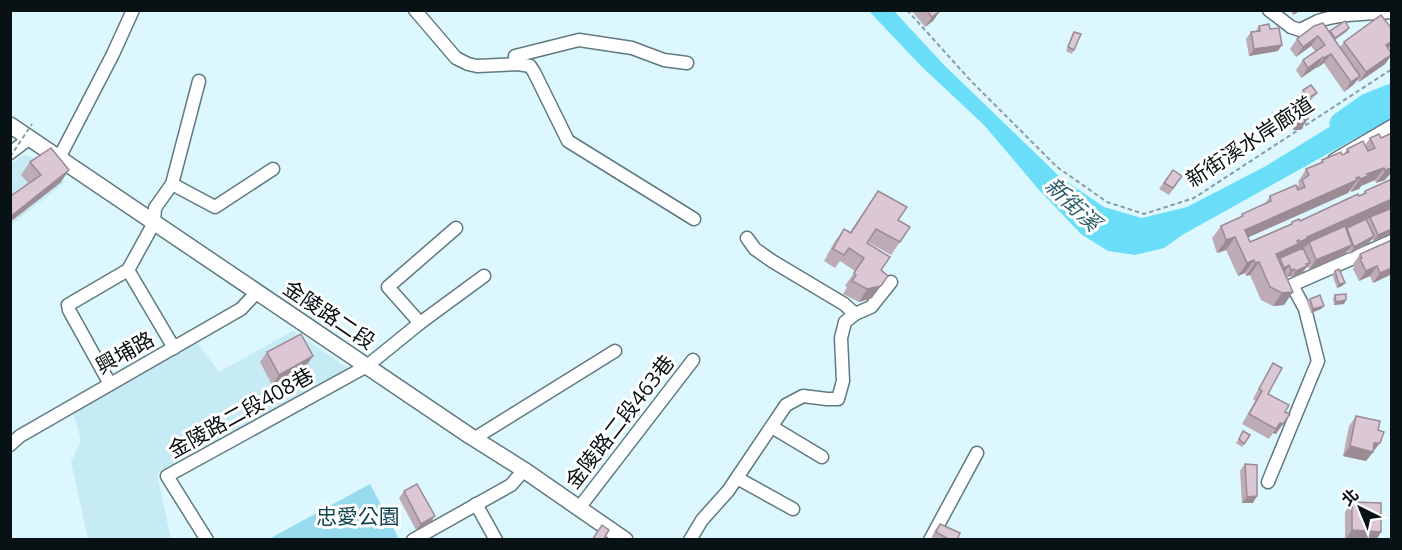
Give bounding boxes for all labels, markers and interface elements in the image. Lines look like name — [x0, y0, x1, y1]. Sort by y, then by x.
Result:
street label: 新街溪水岸廊道 — [1180, 89, 1319, 193]
water label: 新街溪 — [1039, 170, 1110, 239]
street label: 金陵路二段 — [278, 273, 381, 355]
street label: 興埔路 — [90, 325, 159, 380]
street label: 金陵路二段463巷 — [558, 349, 680, 494]
street label: 金陵路二段408巷 — [163, 361, 318, 464]
north arrow — [1330, 478, 1390, 538]
text: 北 — [1336, 484, 1363, 511]
park label: 忠愛公園 — [316, 502, 400, 530]

